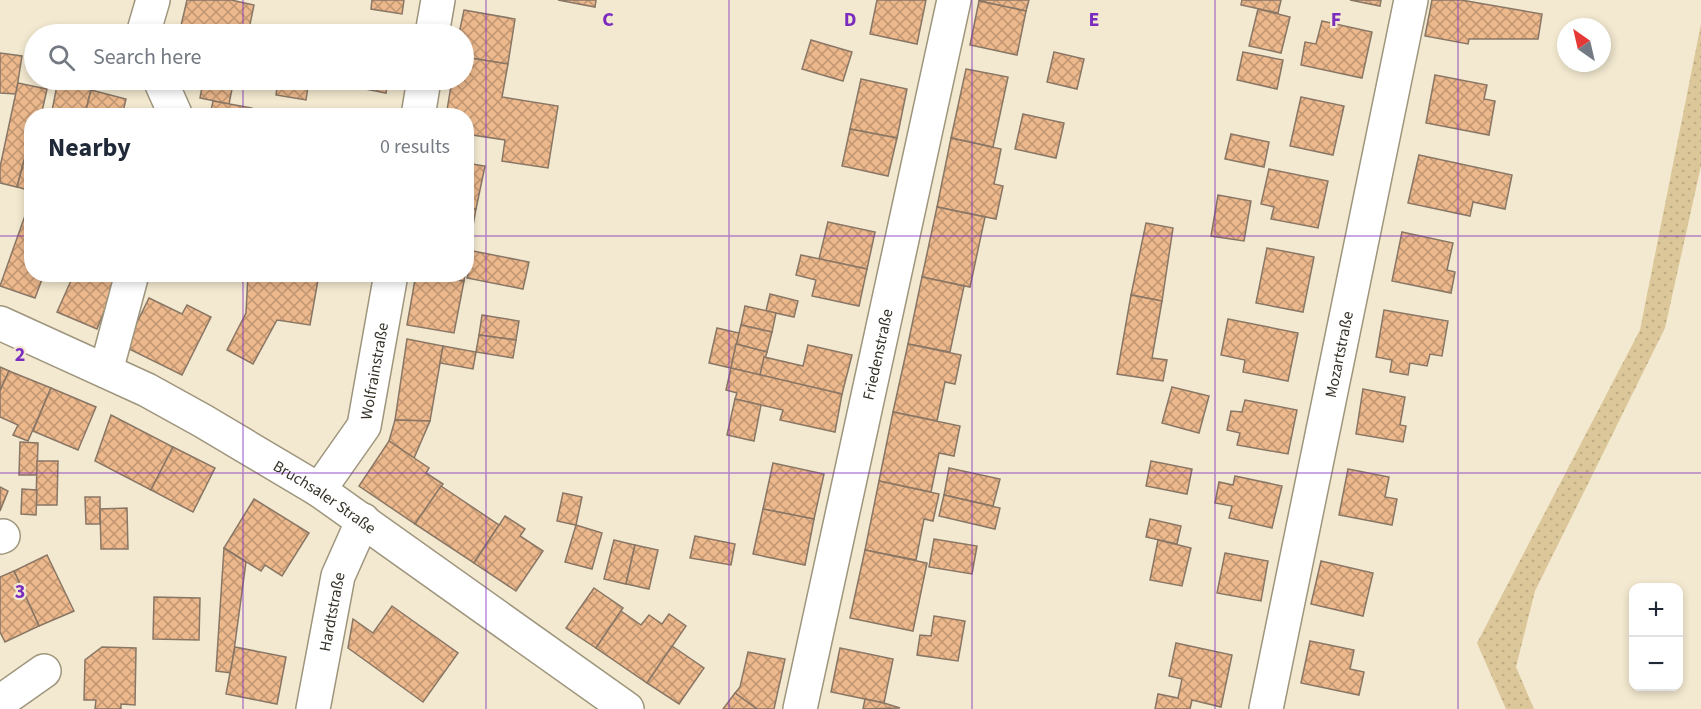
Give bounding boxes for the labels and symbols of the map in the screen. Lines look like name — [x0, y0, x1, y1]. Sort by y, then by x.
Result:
text: C — [602, 6, 614, 34]
text: D — [844, 6, 856, 34]
text: E — [1089, 6, 1099, 34]
text: F — [1331, 6, 1341, 34]
north arrow — [1557, 18, 1611, 72]
street label: Friedenstraße — [857, 307, 899, 402]
street label: Mozartstraße — [1320, 309, 1359, 400]
street label: Wolfrainstraße — [355, 321, 394, 422]
text: 2 — [15, 341, 25, 369]
street label: Bruchsaler Straße — [269, 455, 380, 539]
street label: Hardtstraße — [314, 570, 351, 653]
text: 3 — [15, 578, 25, 606]

